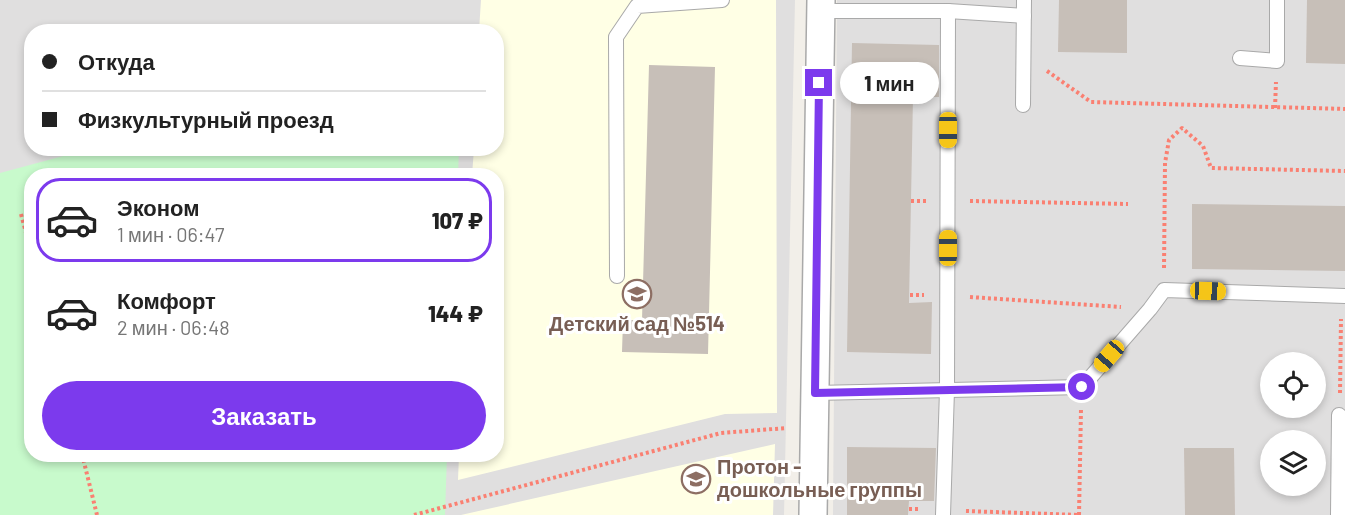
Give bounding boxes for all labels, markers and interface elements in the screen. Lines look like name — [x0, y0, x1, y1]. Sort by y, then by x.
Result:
text: Откуда — [78, 48, 155, 74]
callout: 1 мин — [840, 62, 939, 104]
route end — [805, 69, 832, 96]
text: 1 мин — [864, 71, 915, 95]
text: Физкультурный проезд — [78, 106, 334, 132]
car — [939, 112, 957, 148]
icon: car — [45, 193, 99, 247]
text: Эконом — [117, 194, 200, 220]
text: 107 ₽ — [432, 207, 483, 233]
text: 1 мин · 06:47 — [117, 222, 224, 246]
car — [939, 230, 957, 266]
school or university icon: Детский сад №514 — [621, 278, 653, 310]
car — [1190, 281, 1226, 301]
icon: car — [45, 286, 99, 340]
text: Комфорт — [117, 287, 216, 313]
text: 144 ₽ — [428, 300, 483, 326]
place label: Детский сад №514 — [549, 311, 725, 335]
text: 2 мин · 06:48 — [117, 315, 230, 339]
car — [1090, 337, 1128, 375]
map controls — [1260, 352, 1326, 496]
button: locate — [1260, 352, 1326, 418]
route start — [1068, 373, 1095, 400]
button: Заказать — [42, 381, 486, 450]
button: layers — [1260, 430, 1326, 496]
place label: Протон - дошкольные группы — [717, 454, 922, 501]
school or university icon: Протон - дошкольные группы — [680, 463, 712, 495]

